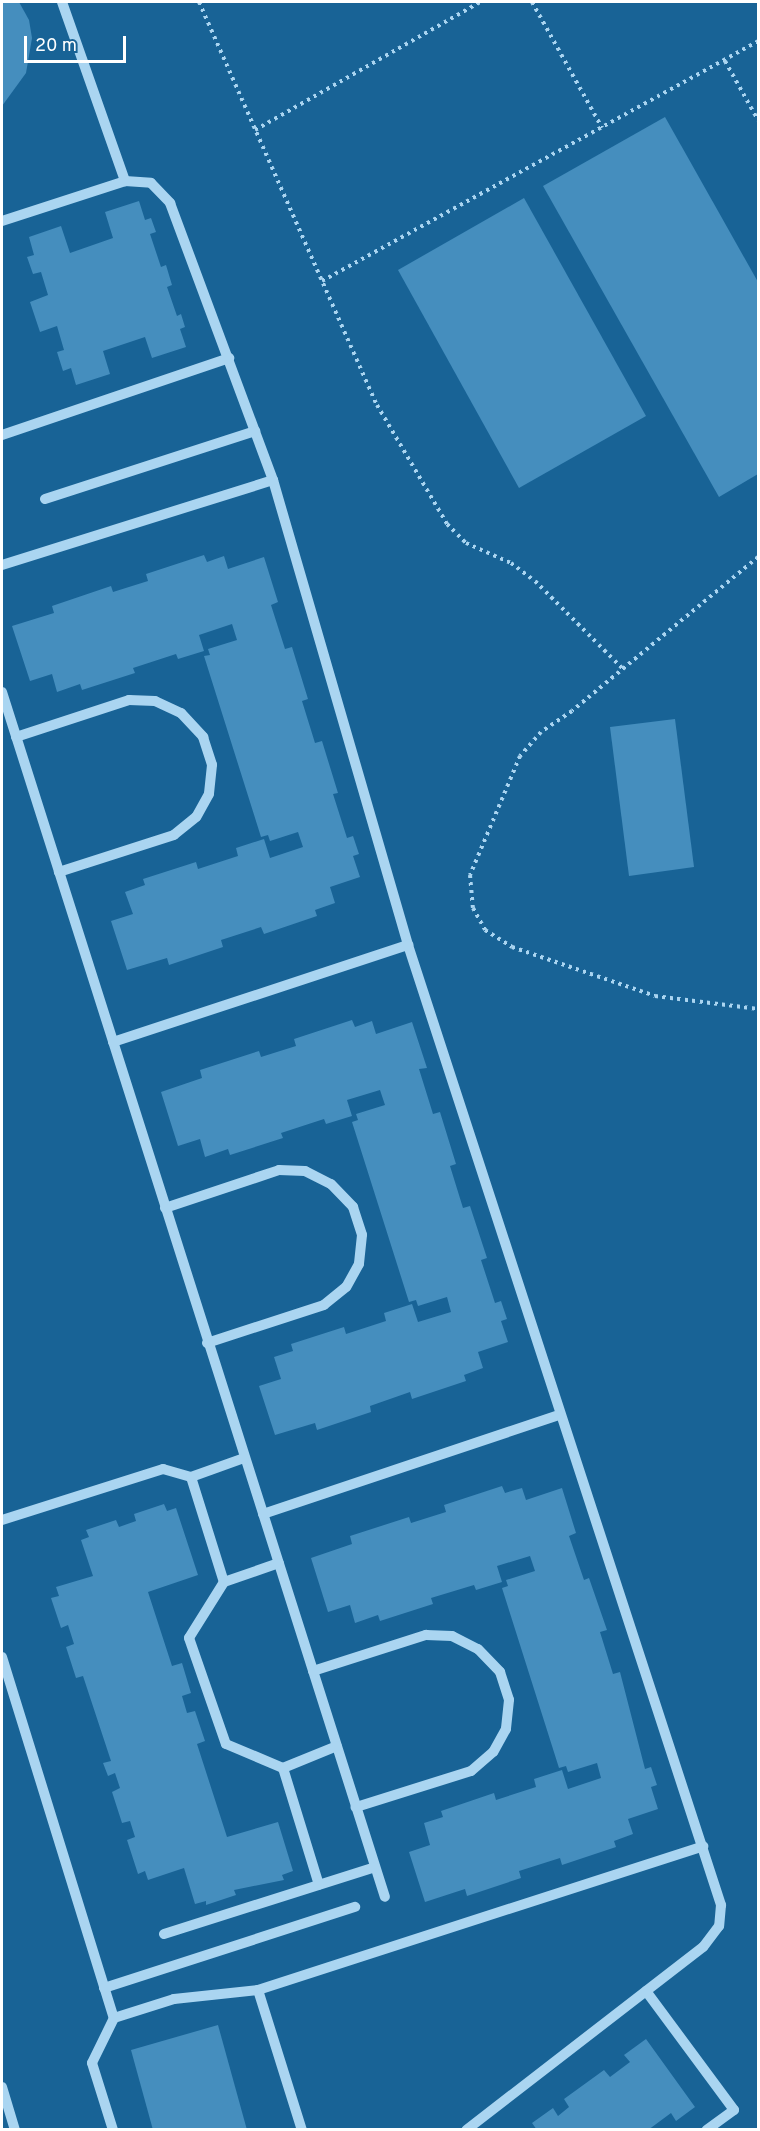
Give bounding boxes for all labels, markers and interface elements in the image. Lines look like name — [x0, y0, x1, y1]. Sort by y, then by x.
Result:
scale bar — [27, 24, 129, 62]
text: 20 m — [35, 35, 77, 58]

